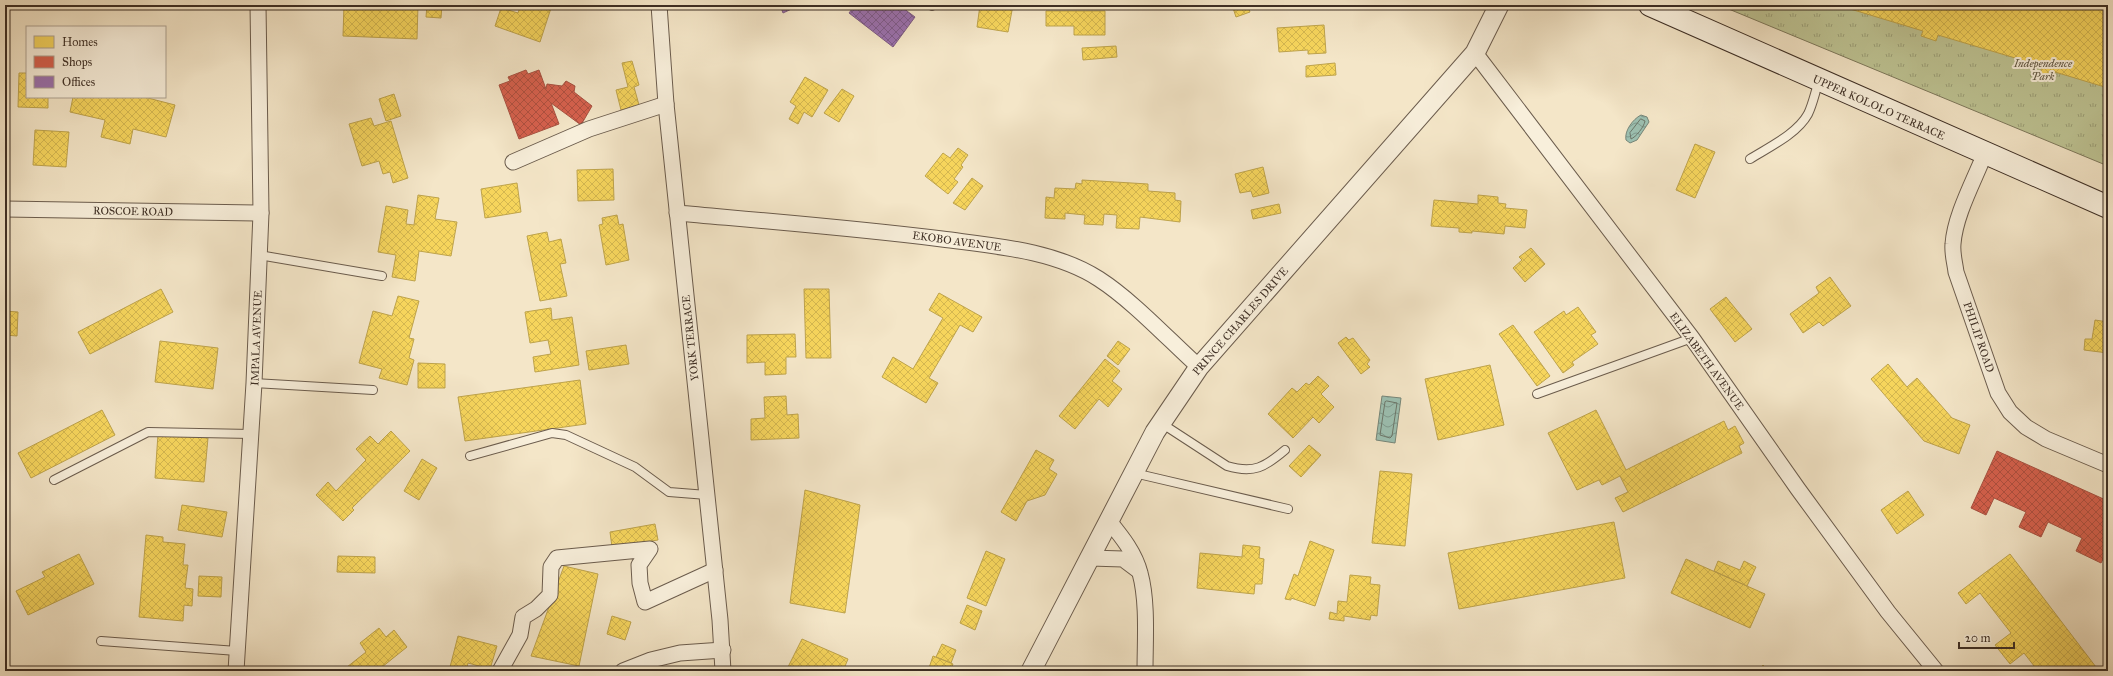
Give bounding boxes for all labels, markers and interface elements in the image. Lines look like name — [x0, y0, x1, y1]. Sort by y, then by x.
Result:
legend — [26, 26, 166, 98]
text: Homes — [62, 35, 98, 49]
text: Shops — [62, 55, 92, 69]
park label: Independence Park — [2013, 57, 2073, 83]
street label: UPPER KOLOLO TERRACE — [1811, 72, 1947, 143]
text: Offices — [62, 75, 95, 89]
street label: ROSCOE ROAD — [93, 204, 173, 219]
street label: EKOBO AVENUE — [912, 229, 1002, 254]
street label: PRINCE CHARLES DRIVE — [1190, 264, 1291, 378]
street label: IMPALA AVENUE — [248, 290, 265, 386]
street label: YORK TERRACE — [680, 294, 701, 382]
street label: PHILIP ROAD — [1960, 300, 1997, 375]
street label: ELIZABETH AVENUE — [1667, 310, 1746, 413]
scale bar — [1959, 624, 2014, 650]
text: 20 m — [1965, 631, 1991, 645]

